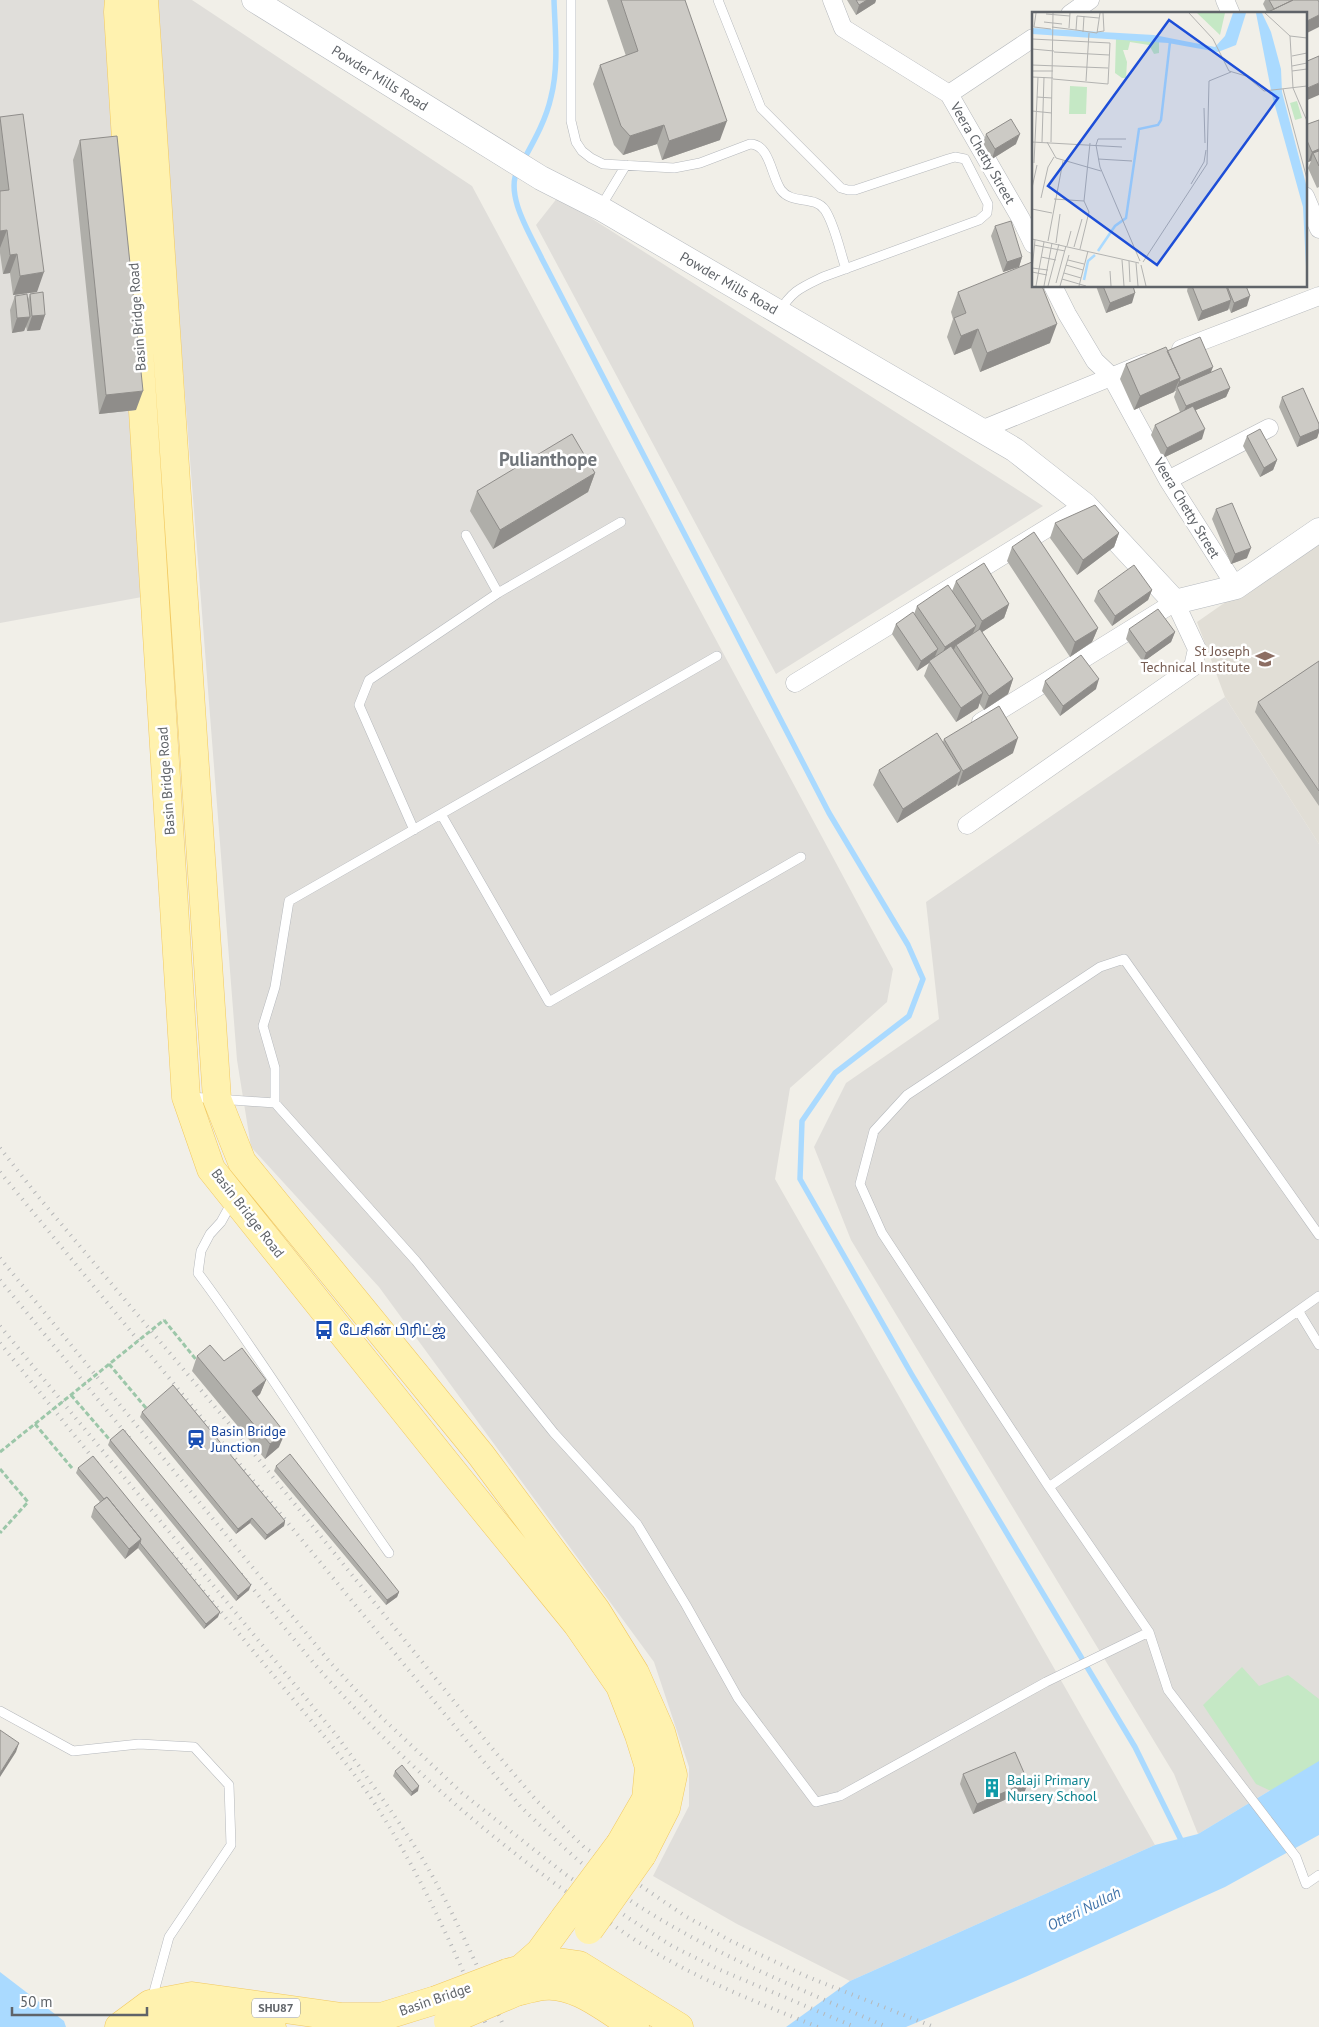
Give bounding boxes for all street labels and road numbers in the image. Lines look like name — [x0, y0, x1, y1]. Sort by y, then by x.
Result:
street label: Powder Mills Road — [328, 41, 432, 115]
street label: Veera Chetty Street — [946, 98, 1020, 207]
street label: Powder Mills Road — [677, 248, 781, 318]
street label: Basin Bridge Road — [124, 262, 150, 372]
street label: Veera Chetty Street — [1149, 453, 1224, 562]
street label: Basin Bridge Road — [153, 726, 179, 836]
street label: Basin Bridge Road — [208, 1165, 288, 1261]
street label: Basin Bridge — [397, 1978, 473, 2020]
road number: SHU87 — [252, 1999, 300, 2018]

